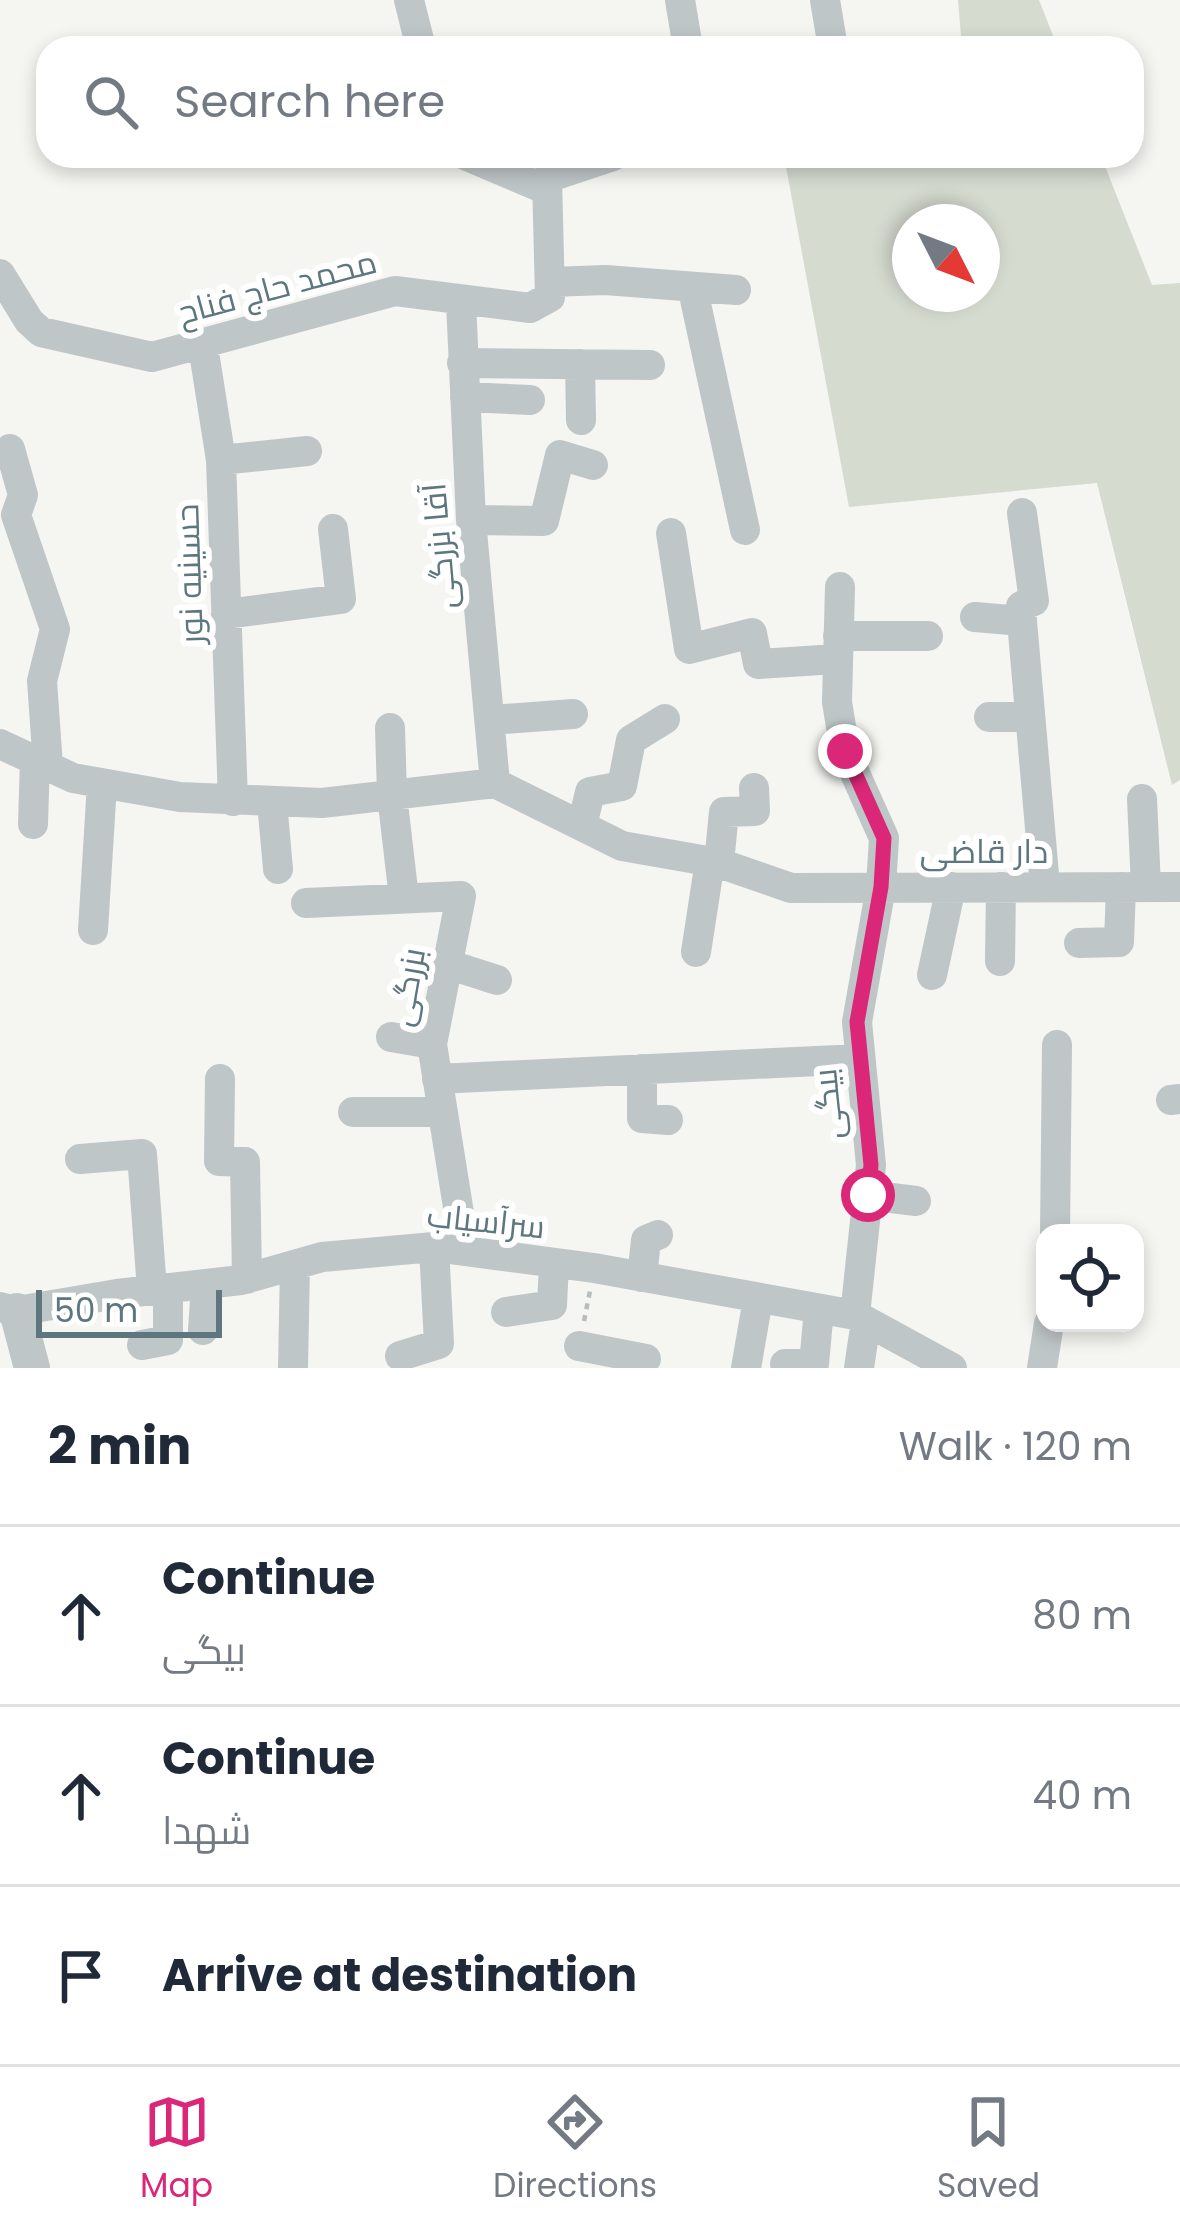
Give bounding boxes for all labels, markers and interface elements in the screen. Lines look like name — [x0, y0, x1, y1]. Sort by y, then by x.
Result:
search box — [36, 36, 1144, 168]
icon: search — [78, 69, 144, 135]
text: Search here — [174, 70, 445, 133]
north arrow — [892, 204, 1000, 312]
street label: محمد حاج فناح — [172, 238, 382, 336]
street label: آقا بزرگی — [410, 481, 468, 611]
street label: حسینیه نور — [163, 503, 215, 647]
route end — [818, 724, 872, 778]
street label: دار قاضی — [920, 828, 1048, 875]
street label: بزرگی — [377, 944, 437, 1030]
street label: بیگی — [801, 1066, 855, 1142]
route start — [841, 1168, 895, 1222]
street label: سرآسیاب — [425, 1191, 547, 1251]
map controls — [1036, 1224, 1144, 1332]
button: locate — [1036, 1224, 1144, 1332]
scale bar — [36, 1284, 222, 1337]
text: 50 m — [54, 1287, 138, 1334]
text: 2 min — [48, 1410, 191, 1482]
text: Walk · 120 m — [899, 1419, 1132, 1474]
text: Continue — [162, 1547, 375, 1610]
icon: ahead — [48, 1583, 114, 1649]
text: 80 m — [1032, 1588, 1132, 1643]
text: بیگی — [162, 1623, 246, 1678]
text: Continue — [162, 1727, 375, 1790]
icon: ahead — [48, 1763, 114, 1829]
text: 40 m — [1032, 1768, 1132, 1823]
text: شهدا — [162, 1803, 251, 1858]
icon: arrive — [48, 1943, 114, 2009]
text: Arrive at destination — [162, 1944, 637, 2007]
tab: Map — [140, 2089, 213, 2211]
tab: Directions — [493, 2089, 657, 2211]
tab: Saved — [937, 2089, 1040, 2211]

